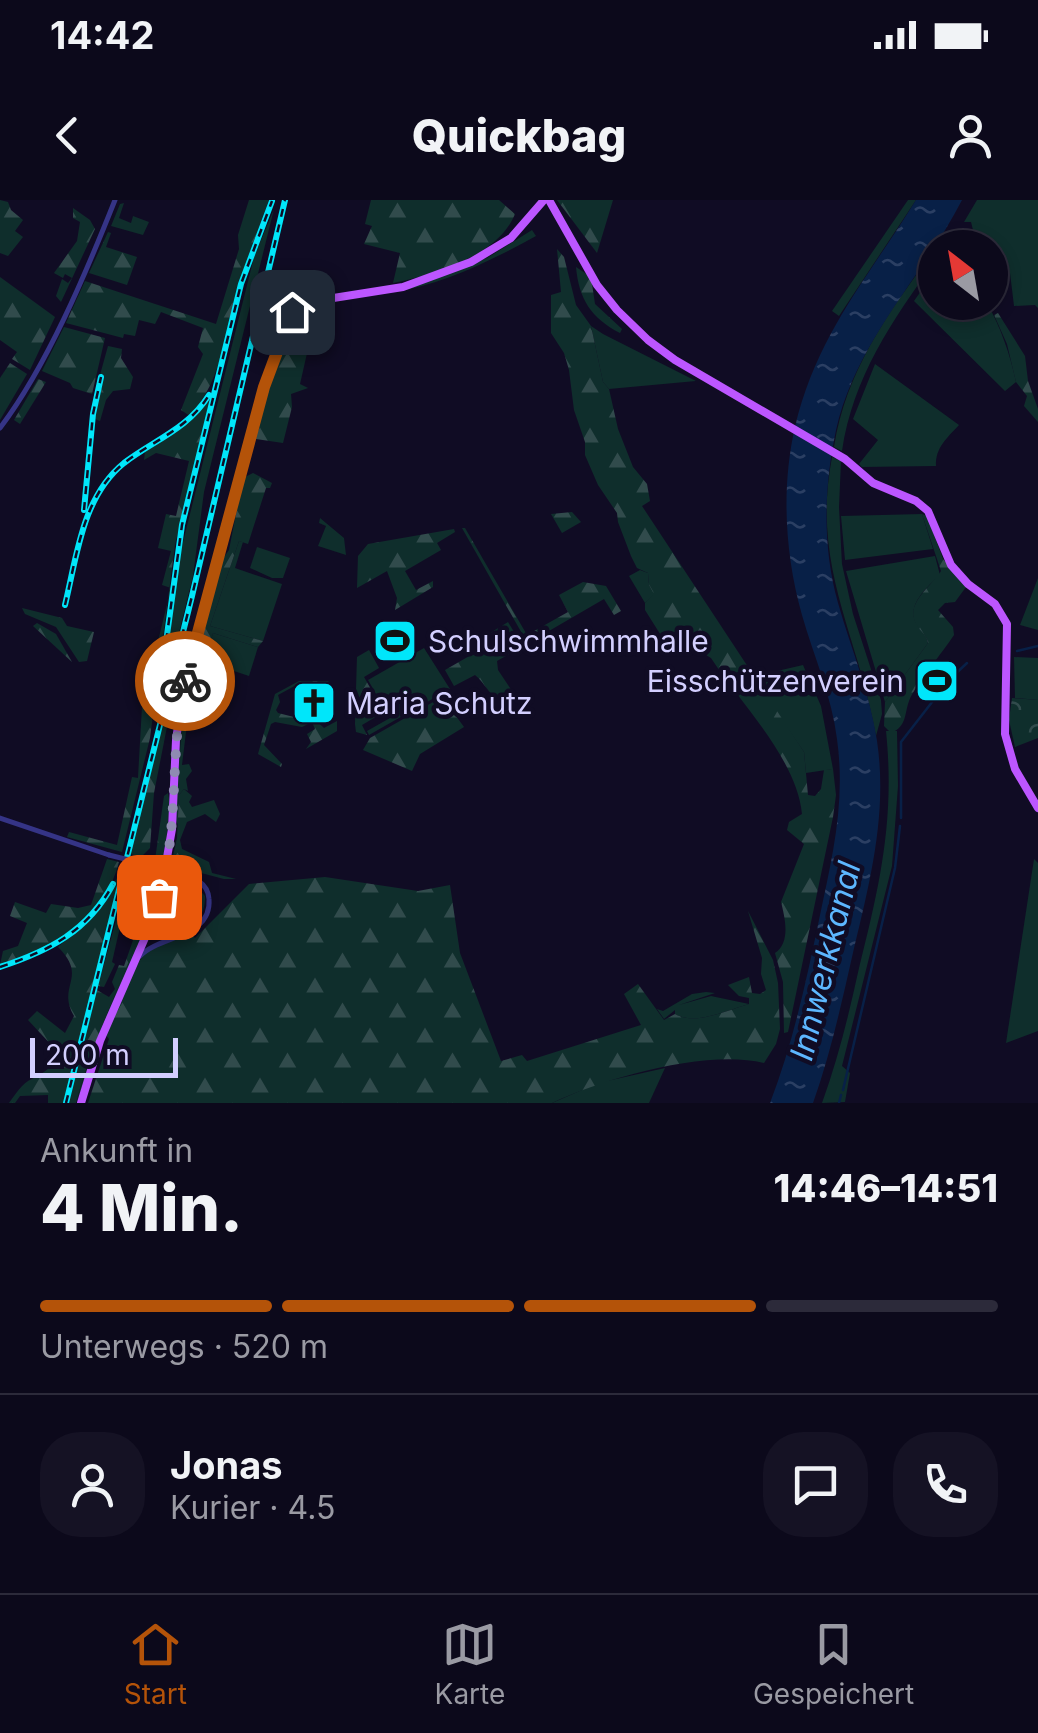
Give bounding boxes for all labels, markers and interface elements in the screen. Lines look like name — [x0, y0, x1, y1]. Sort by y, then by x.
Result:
text: 14:42 — [50, 12, 154, 58]
icon: back — [40, 108, 95, 163]
text: Quickbag — [412, 108, 626, 163]
icon: person — [943, 108, 998, 163]
north arrow — [918, 230, 1008, 320]
map controls — [918, 230, 1008, 320]
pin — [250, 270, 335, 355]
icon: home — [265, 285, 320, 340]
sports icon: Schulschwimmhalle — [372, 618, 418, 664]
place label: Schulschwimmhalle — [428, 623, 709, 659]
courier — [135, 631, 235, 731]
icon: bike — [158, 654, 213, 709]
sports icon: Eisschützenverein — [914, 658, 960, 704]
place label: Eisschützenverein — [647, 663, 904, 699]
church icon: Maria Schutz — [291, 680, 337, 726]
place label: Maria Schutz — [346, 685, 533, 721]
pin — [117, 855, 202, 940]
water label: Innwerkkanal — [781, 857, 869, 1064]
icon: bag — [132, 870, 187, 925]
scale bar — [30, 1033, 178, 1078]
text: 200 m — [45, 1038, 130, 1072]
text: Ankunft in — [40, 1131, 193, 1170]
text: 14:46–14:51 — [773, 1165, 998, 1211]
text: 4 Min. — [40, 1168, 243, 1247]
text: Unterwegs · 520 m — [40, 1327, 328, 1366]
button: person — [40, 1432, 145, 1537]
button: chat — [763, 1432, 868, 1537]
button: phone — [893, 1432, 998, 1537]
text: Jonas — [170, 1442, 283, 1488]
text: Kurier · 4.5 — [170, 1488, 335, 1527]
tab: Start — [124, 1617, 187, 1711]
tab: Karte — [435, 1617, 505, 1711]
tab: Gespeichert — [753, 1617, 914, 1711]

